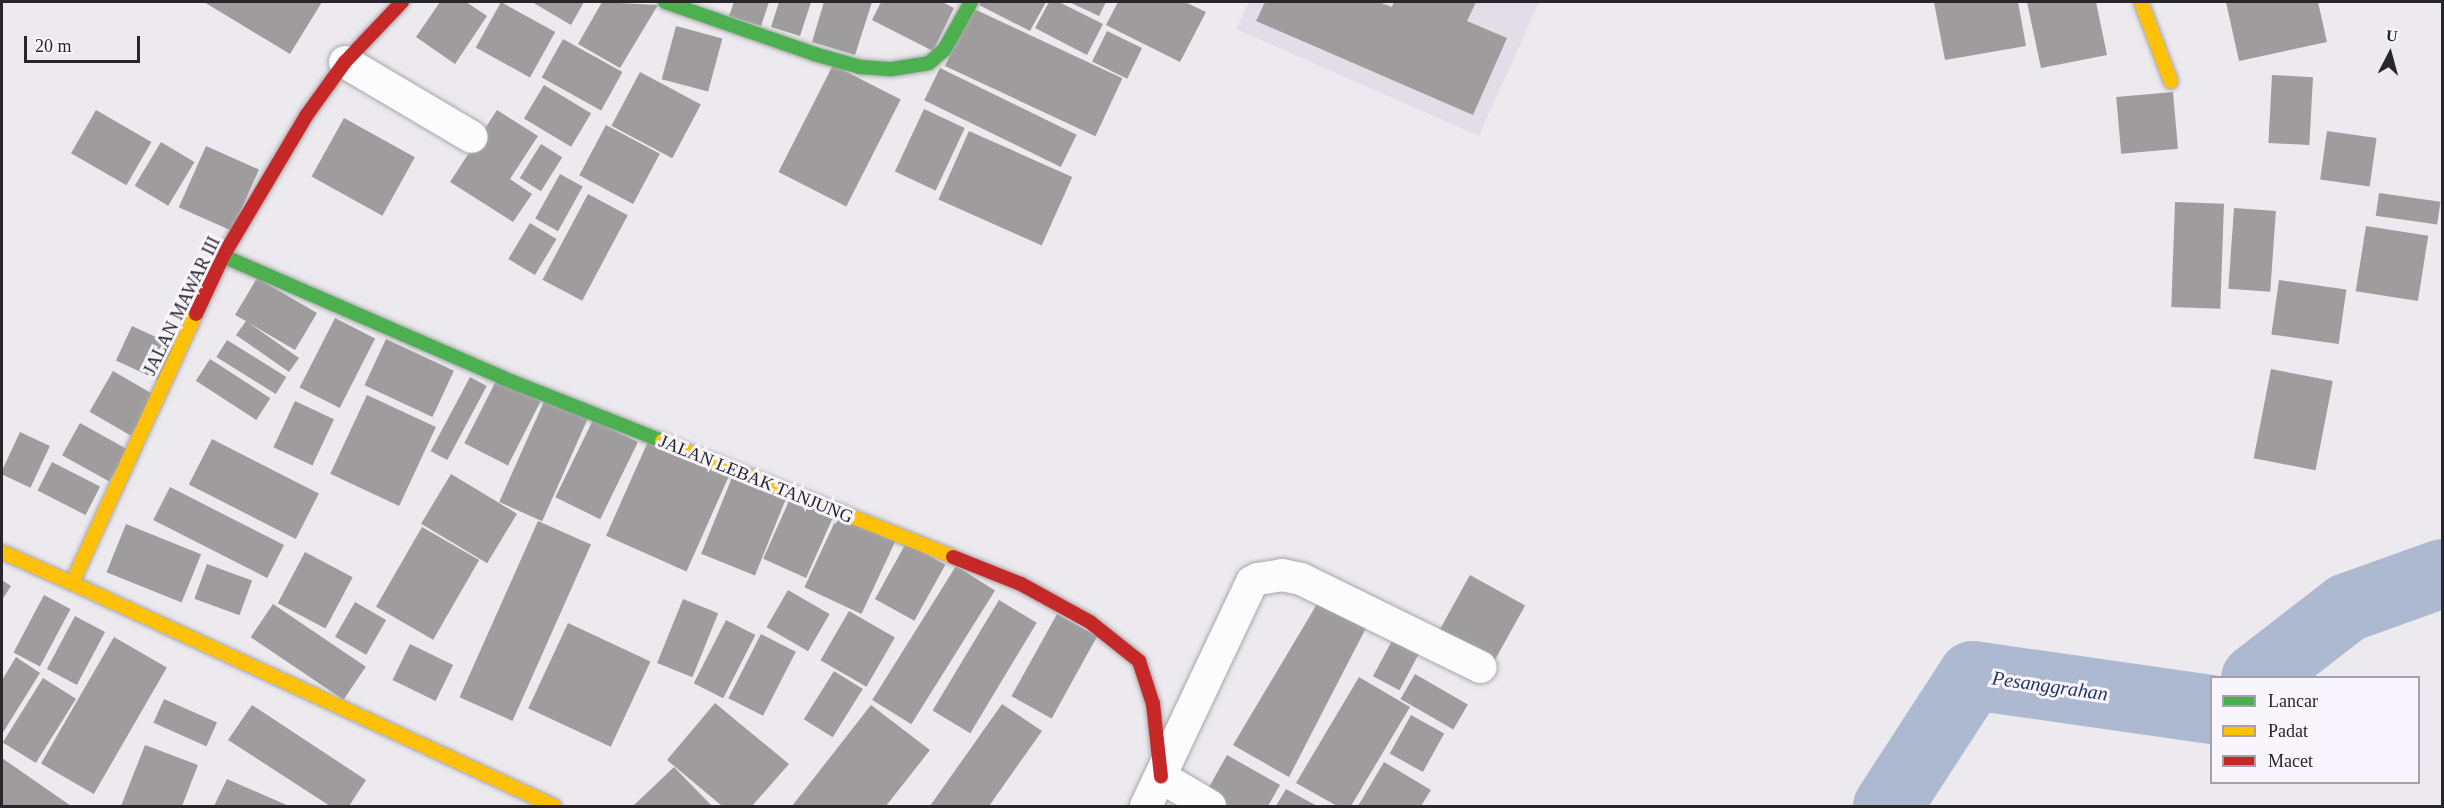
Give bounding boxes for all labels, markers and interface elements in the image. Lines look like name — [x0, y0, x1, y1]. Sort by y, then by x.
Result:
scale bar — [27, 24, 142, 62]
north arrow — [2360, 24, 2420, 84]
text: U — [2385, 27, 2399, 45]
text: 20 m — [35, 36, 72, 56]
street label: JALAN MAWAR III — [139, 233, 225, 379]
street label: JALAN LEBAK TANJUNG — [656, 430, 856, 528]
water label: Pesanggrahan — [1991, 666, 2109, 706]
legend — [2210, 676, 2420, 784]
text: Lancar — [2268, 691, 2318, 711]
text: Padat — [2268, 721, 2308, 741]
text: Macet — [2268, 751, 2313, 771]

